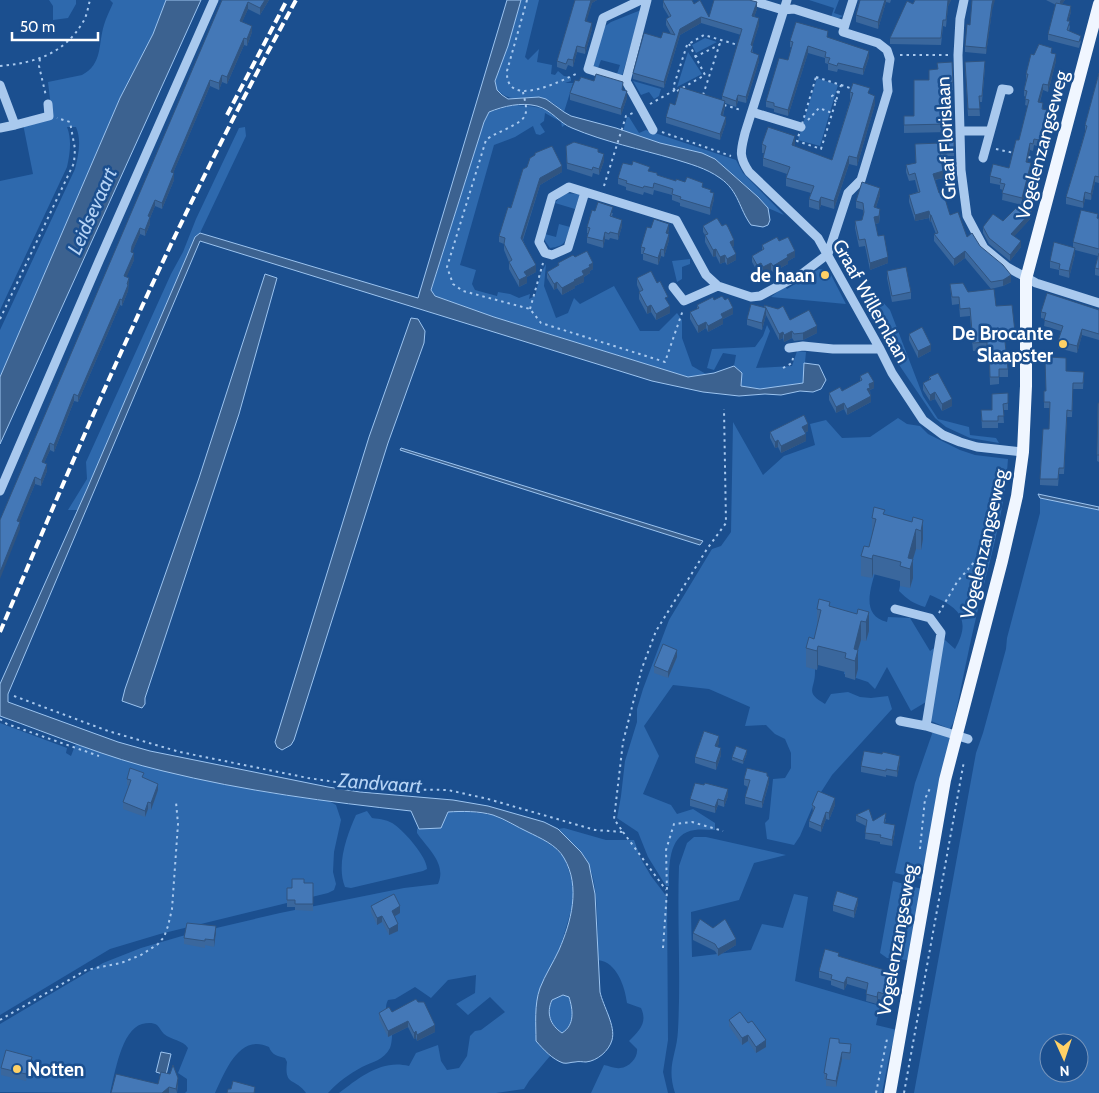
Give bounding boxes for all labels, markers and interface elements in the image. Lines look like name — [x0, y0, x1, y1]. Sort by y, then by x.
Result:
scale bar — [12, 10, 99, 42]
text: 50 m — [20, 18, 55, 36]
street label: Vogelenzangseweg — [1011, 67, 1073, 222]
street label: Graaf Florislaan — [931, 76, 961, 200]
water label: Leidsevaart — [62, 163, 122, 258]
street label: Graaf Willemlaan — [828, 235, 914, 367]
place label: de haan — [750, 264, 815, 287]
marker: de haan — [819, 269, 831, 281]
place label: De Brocante Slaapster — [952, 322, 1054, 367]
marker: De Brocante Slaapster — [1057, 338, 1069, 350]
street label: Vogelenzangseweg — [956, 466, 1013, 621]
water label: Zandvaart — [336, 768, 424, 798]
street label: Vogelenzangseweg — [872, 862, 922, 1018]
north arrow — [1039, 1033, 1089, 1083]
place label: Notten — [27, 1058, 84, 1081]
text: N — [1059, 1062, 1070, 1080]
marker: Notten — [11, 1063, 23, 1075]

